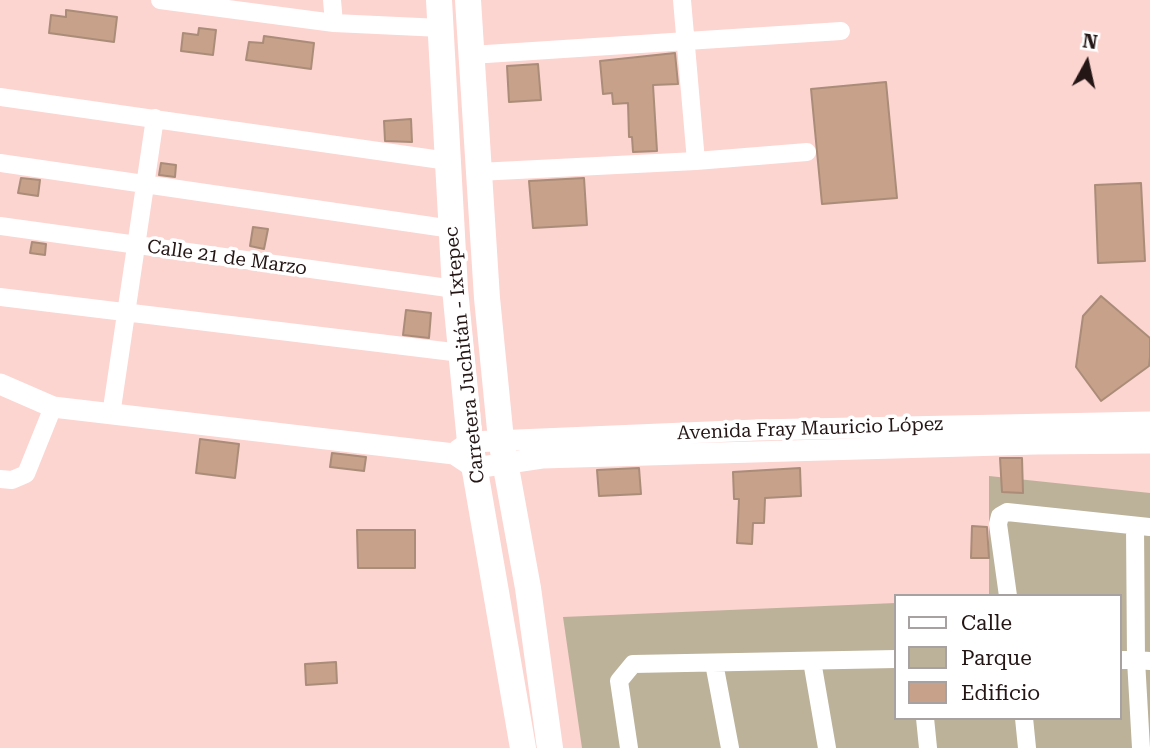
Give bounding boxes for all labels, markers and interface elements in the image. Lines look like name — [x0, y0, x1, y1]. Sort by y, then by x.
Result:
north arrow — [1052, 28, 1122, 98]
text: N — [1081, 29, 1099, 54]
street label: Carretera Juchitán - Ixtepec — [440, 225, 490, 485]
street label: Calle 21 de Marzo — [146, 236, 308, 280]
street label: Avenida Fray Mauricio López — [677, 413, 943, 445]
legend — [894, 594, 1122, 720]
text: Calle — [961, 611, 1012, 635]
text: Parque — [961, 646, 1032, 670]
text: Edificio — [961, 681, 1040, 705]

